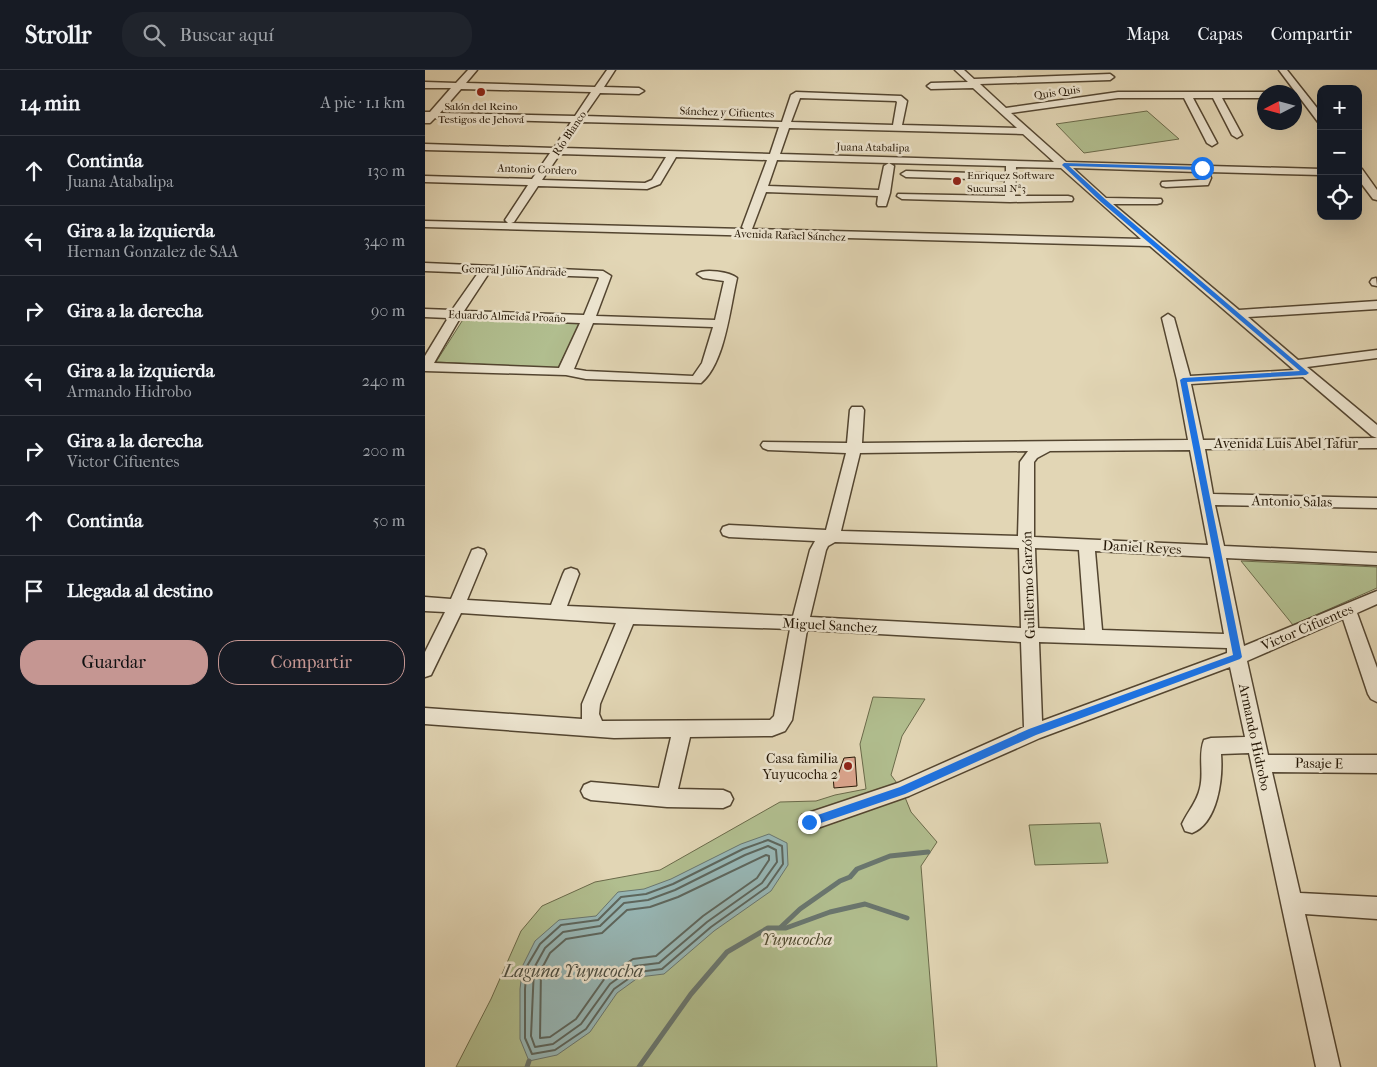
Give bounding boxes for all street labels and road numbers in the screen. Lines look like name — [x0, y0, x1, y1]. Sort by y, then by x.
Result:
street label: Quis Quis — [1033, 83, 1081, 102]
street label: Sánchez y Cifuentes — [680, 104, 774, 121]
street label: Río Blanco — [550, 108, 589, 158]
street label: Juana Atabalipa — [835, 140, 911, 155]
street label: Antonio Cordero — [496, 162, 577, 177]
street label: Avenida Rafael Sánchez — [733, 227, 846, 244]
street label: General Julio Andrade — [461, 262, 567, 279]
street label: Eduardo Almeida Proaño — [448, 308, 566, 325]
street label: Avenida Luis Abel Tafur — [1213, 435, 1358, 452]
street label: Antonio Salas — [1251, 492, 1332, 511]
street label: Guillermo Garzón — [1018, 531, 1039, 639]
street label: Daniel Reyes — [1102, 537, 1182, 558]
street label: Victor Cifuentes — [1258, 600, 1356, 655]
street label: Miguel Sanchez — [782, 615, 878, 636]
street label: Armando Hidrobo — [1235, 681, 1274, 792]
street label: Pasaje E — [1295, 755, 1344, 772]

